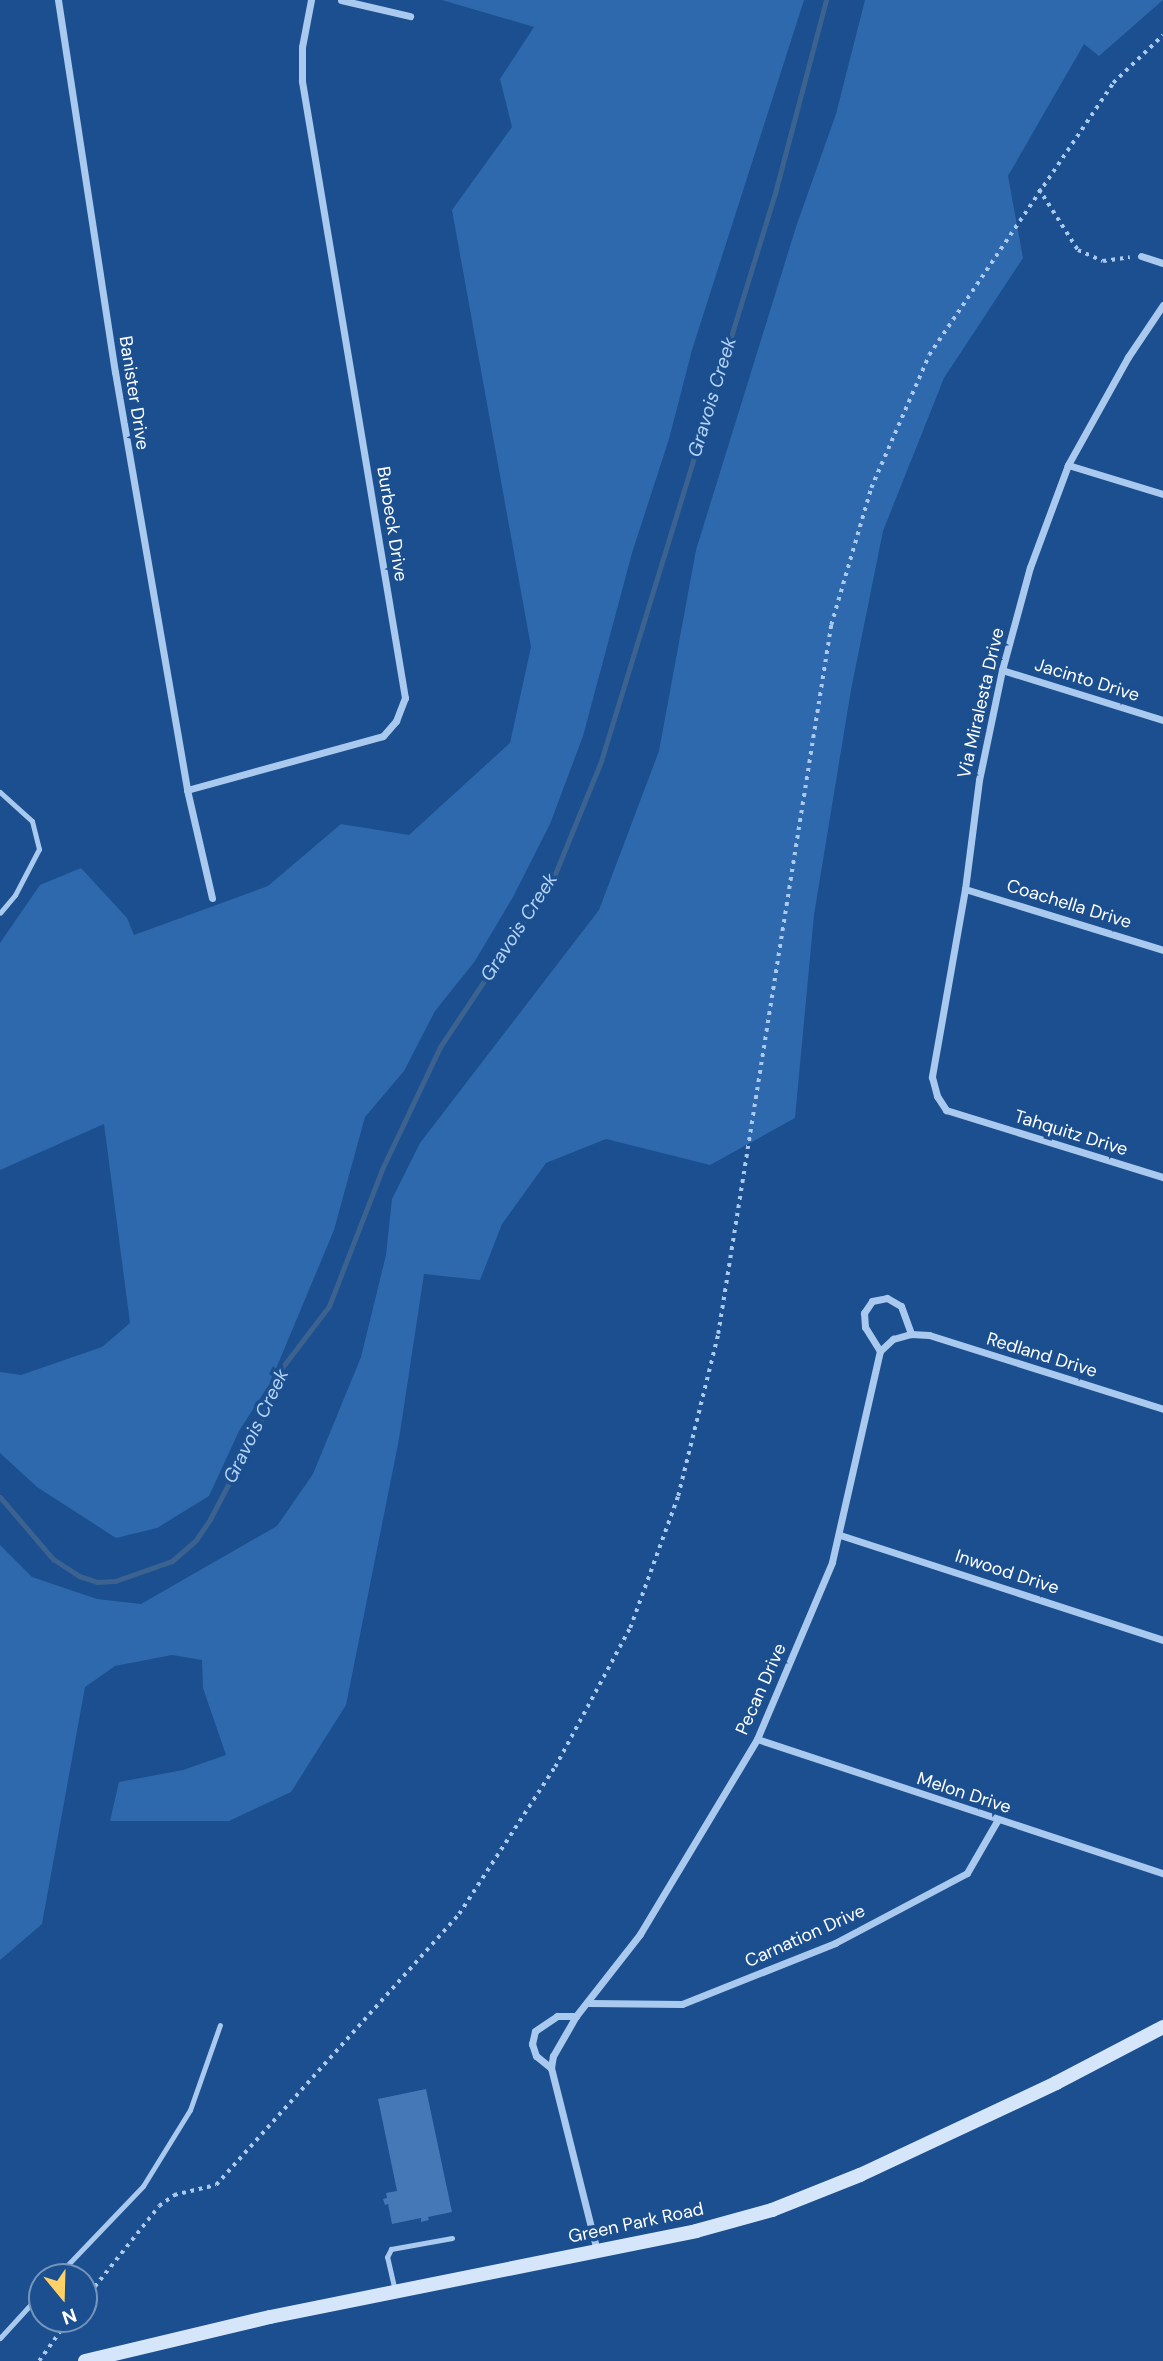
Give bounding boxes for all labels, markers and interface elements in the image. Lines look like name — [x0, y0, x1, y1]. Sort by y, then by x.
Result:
street label: Banister Drive — [114, 334, 154, 452]
water label: Gravois Creek — [683, 334, 741, 460]
street label: Burbeck Drive — [372, 465, 412, 583]
street label: Via Miralesta Drive — [953, 626, 1009, 780]
street label: Jacinto Drive — [1032, 654, 1142, 706]
water label: Gravois Creek — [476, 869, 562, 985]
street label: Coachella Drive — [1004, 875, 1134, 933]
street label: Tahquitz Drive — [1012, 1105, 1130, 1161]
street label: Redland Drive — [984, 1328, 1100, 1382]
water label: Gravois Creek — [219, 1365, 293, 1487]
street label: Inwood Drive — [952, 1545, 1062, 1599]
street label: Pecan Drive — [731, 1640, 791, 1738]
street label: Melon Drive — [914, 1768, 1014, 1818]
street label: Carnation Drive — [742, 1900, 868, 1972]
street label: Green Park Road — [566, 2198, 706, 2248]
north arrow — [28, 2263, 98, 2333]
text: N — [59, 2302, 80, 2331]

